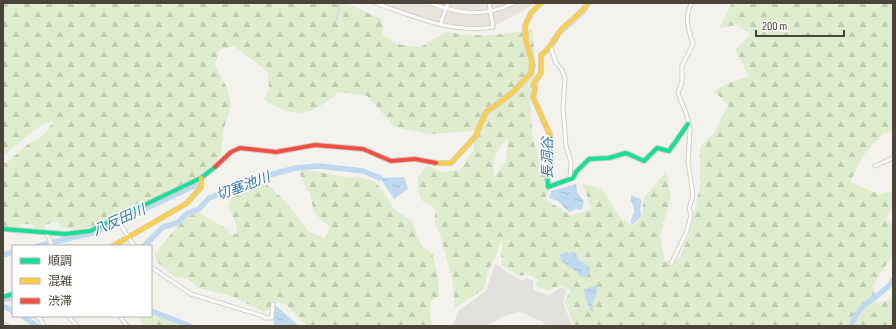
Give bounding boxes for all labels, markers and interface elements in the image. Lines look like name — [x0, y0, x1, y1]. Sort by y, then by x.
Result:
scale bar — [756, 12, 844, 38]
text: 200 m — [762, 19, 788, 34]
water label: 長洞谷 — [539, 136, 556, 179]
water label: 切塞池川 — [214, 168, 274, 204]
water label: 八反田川 — [90, 200, 150, 239]
legend — [12, 245, 152, 317]
text: 順調 — [48, 254, 72, 269]
text: 混雑 — [48, 274, 72, 289]
text: 渋滞 — [48, 294, 72, 309]

